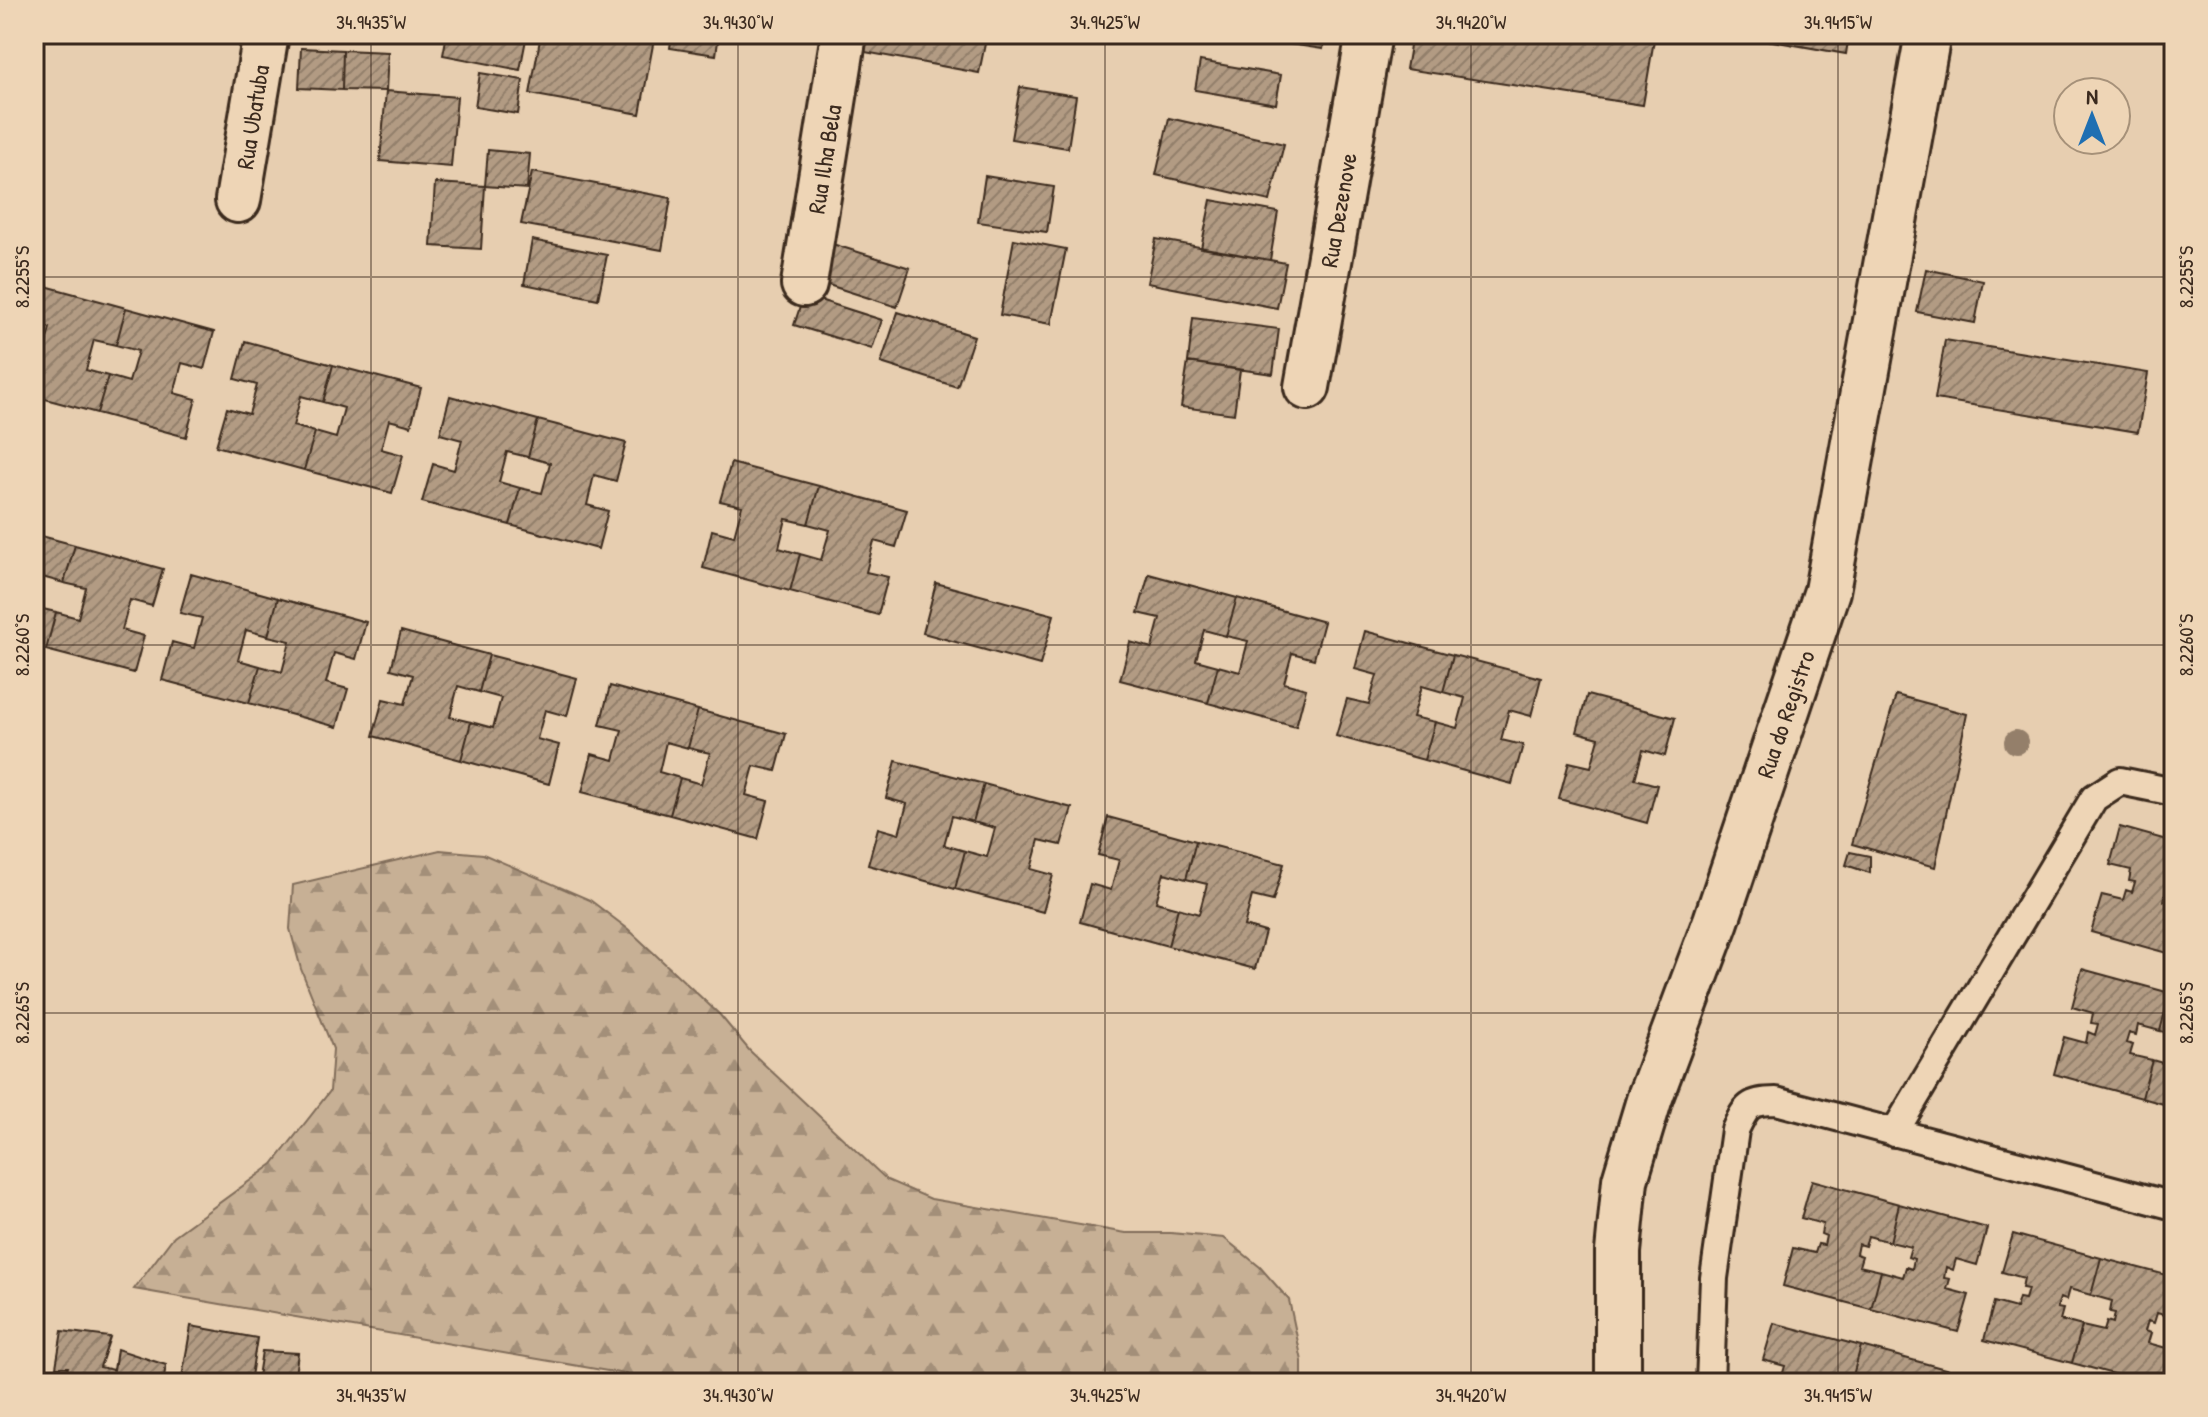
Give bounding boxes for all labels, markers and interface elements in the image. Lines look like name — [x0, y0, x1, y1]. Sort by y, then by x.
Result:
text: 34.9435°W — [336, 8, 407, 35]
text: 34.9430°W — [703, 8, 774, 35]
text: 34.9425°W — [1070, 8, 1141, 35]
text: 34.9420°W — [1436, 8, 1507, 35]
text: 34.9415°W — [1804, 8, 1873, 35]
street label: Rua Ubatuba — [228, 63, 276, 171]
north arrow — [2052, 76, 2132, 156]
text: N — [2086, 81, 2098, 111]
street label: Rua Ilha Bela — [800, 102, 848, 216]
street label: Rua Dezenove — [1312, 150, 1364, 270]
text: 8.2255°S — [8, 246, 35, 308]
text: 8.2255°S — [2172, 246, 2199, 308]
text: 8.2260°S — [8, 614, 35, 676]
text: 8.2260°S — [2172, 614, 2199, 676]
street label: Rua do Registro — [1748, 646, 1822, 782]
text: 8.2265°S — [8, 982, 35, 1044]
text: 8.2265°S — [2172, 982, 2199, 1044]
text: 34.9435°W — [336, 1381, 407, 1408]
text: 34.9430°W — [703, 1381, 774, 1408]
text: 34.9425°W — [1070, 1381, 1141, 1408]
text: 34.9420°W — [1436, 1381, 1507, 1408]
text: 34.9415°W — [1804, 1381, 1873, 1408]

